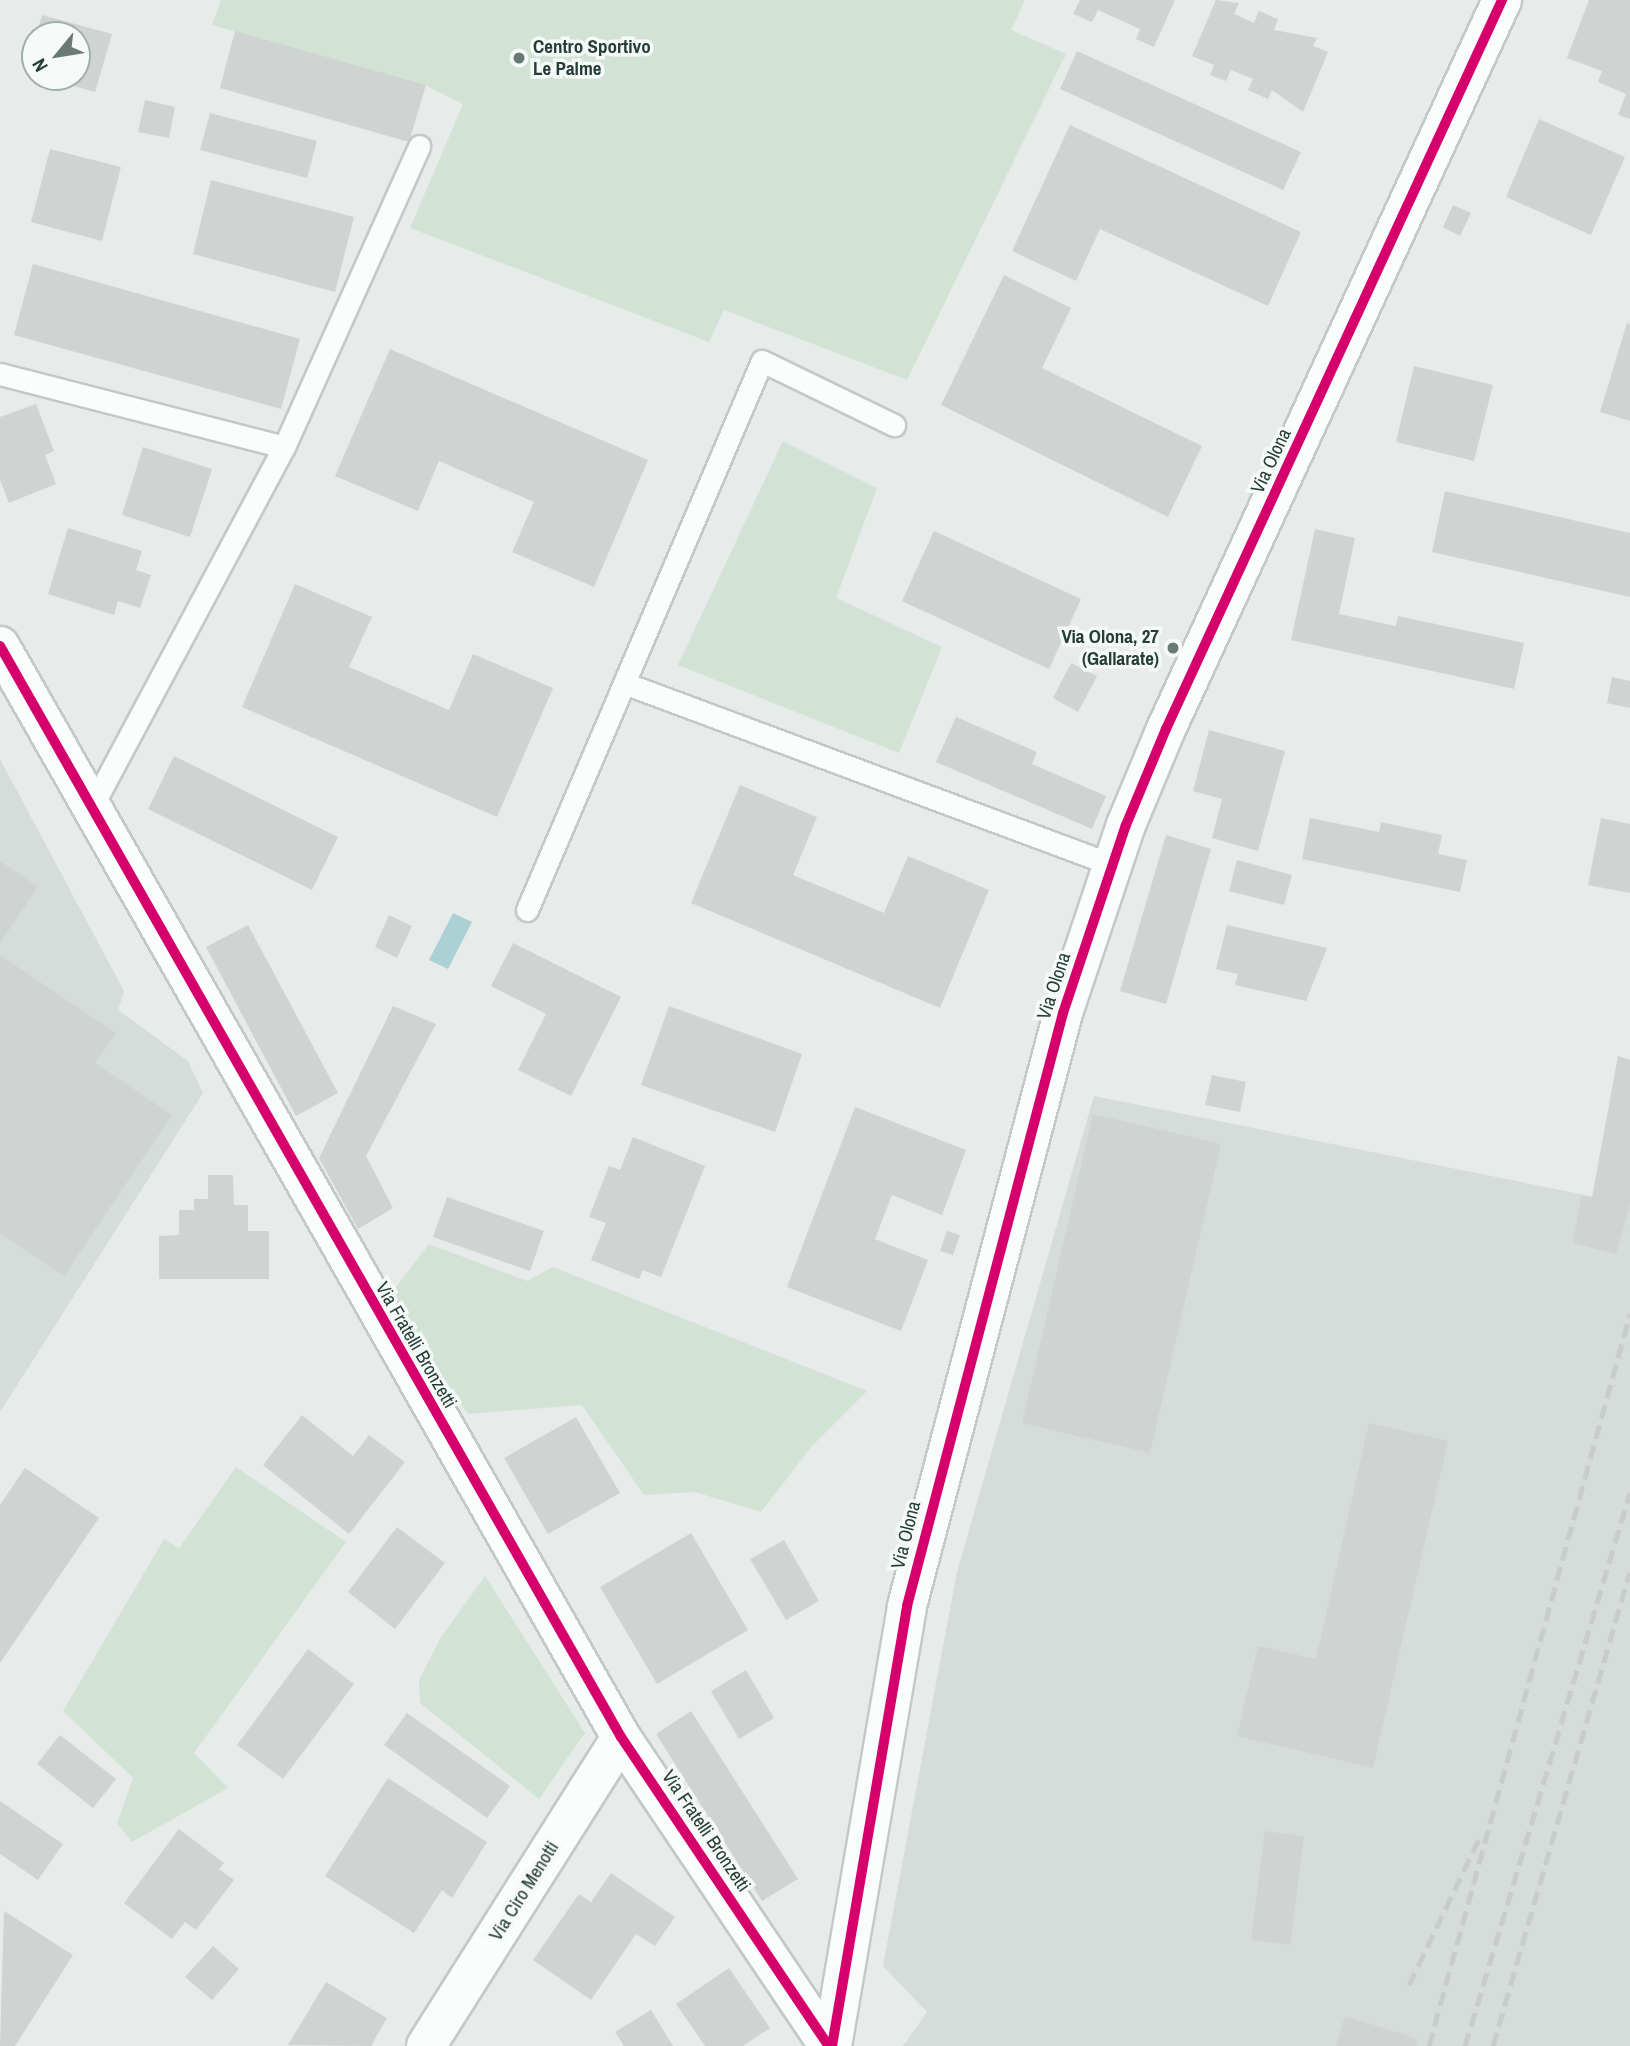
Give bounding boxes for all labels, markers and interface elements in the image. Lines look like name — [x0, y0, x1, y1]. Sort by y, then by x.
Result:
north arrow — [21, 21, 91, 91]
place label: Centro Sportivo Le Palme — [533, 36, 651, 80]
marker: Centro Sportivo Le Palme — [511, 50, 527, 66]
text: N — [25, 54, 54, 77]
street label: Via Olona — [1246, 425, 1296, 497]
place label: Via Olona, 27 (Gallarate) — [1061, 626, 1159, 670]
marker: Via Olona, 27 (Gallarate) — [1165, 640, 1181, 656]
street label: Via Olona — [1032, 950, 1076, 1022]
street label: Via Fratelli Bronzetti — [371, 1278, 461, 1412]
street label: Via Olona — [887, 1499, 925, 1571]
street label: Via Fratelli Bronzetti — [657, 1766, 755, 1896]
street label: Via Ciro Menotti — [484, 1837, 564, 1945]

